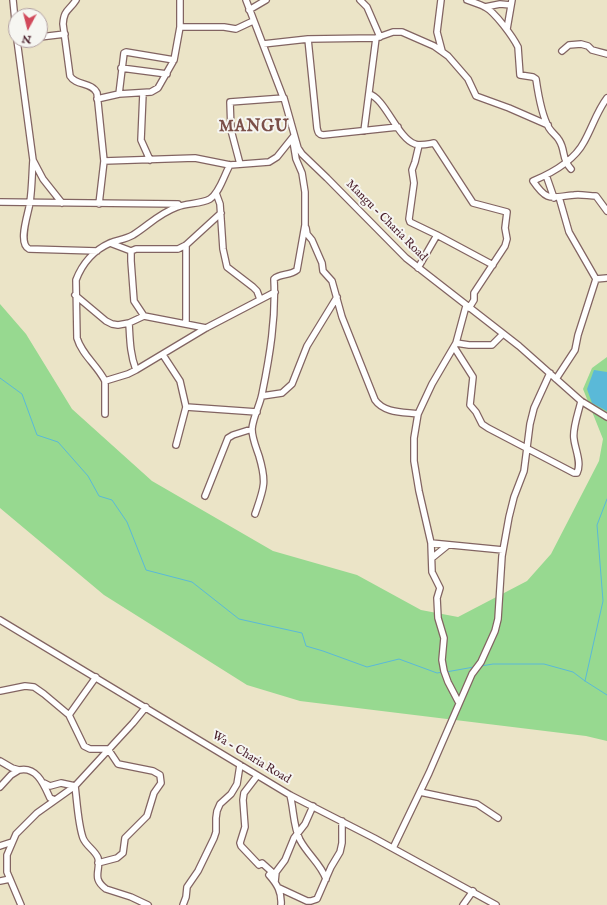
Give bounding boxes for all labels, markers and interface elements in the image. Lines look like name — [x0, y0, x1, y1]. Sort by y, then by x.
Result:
north arrow — [8, 8, 48, 48]
text: N — [21, 31, 32, 46]
district label: MANGU — [219, 118, 289, 138]
street label: Mangu - Charia Road — [342, 177, 430, 265]
street label: Wa - Charia Road — [209, 729, 293, 787]

